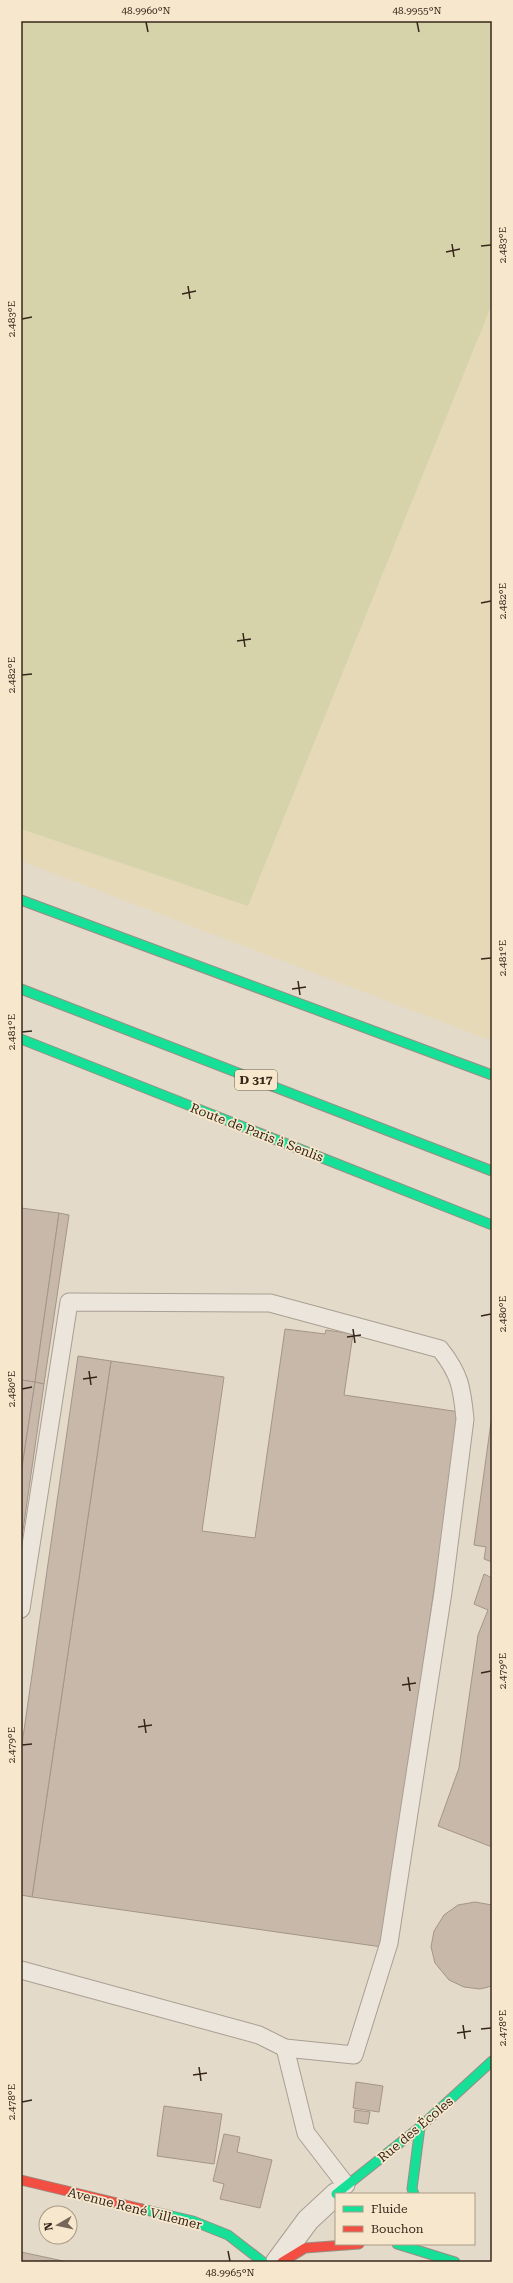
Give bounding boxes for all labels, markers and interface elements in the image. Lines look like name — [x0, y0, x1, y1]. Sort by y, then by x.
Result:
text: 48.9960°N — [121, 5, 171, 16]
text: 48.9955°N — [392, 5, 442, 16]
text: 2.483°E — [497, 227, 508, 263]
text: 2.483°E — [6, 301, 17, 337]
text: 2.482°E — [497, 583, 508, 619]
text: 2.482°E — [6, 657, 17, 693]
text: 2.481°E — [497, 940, 508, 976]
text: 2.481°E — [6, 1014, 17, 1050]
road number: D 317 — [235, 1070, 277, 1090]
street label: Route de Paris à Senlis — [188, 1100, 325, 1165]
text: 2.480°E — [497, 1296, 508, 1332]
text: 2.480°E — [6, 1371, 17, 1407]
text: 2.479°E — [497, 1653, 508, 1689]
text: 2.479°E — [6, 1727, 17, 1763]
text: 2.478°E — [497, 2010, 508, 2046]
text: 2.478°E — [6, 2084, 17, 2120]
street label: Rue des Écoles — [374, 2093, 456, 2165]
street label: Avenue René Villemer — [66, 2185, 204, 2233]
legend — [335, 2193, 475, 2245]
text: Fluide — [371, 2202, 408, 2216]
north arrow — [38, 2205, 78, 2245]
text: N — [41, 2221, 56, 2232]
text: Bouchon — [371, 2222, 424, 2236]
text: 48.9965°N — [205, 2267, 255, 2278]

